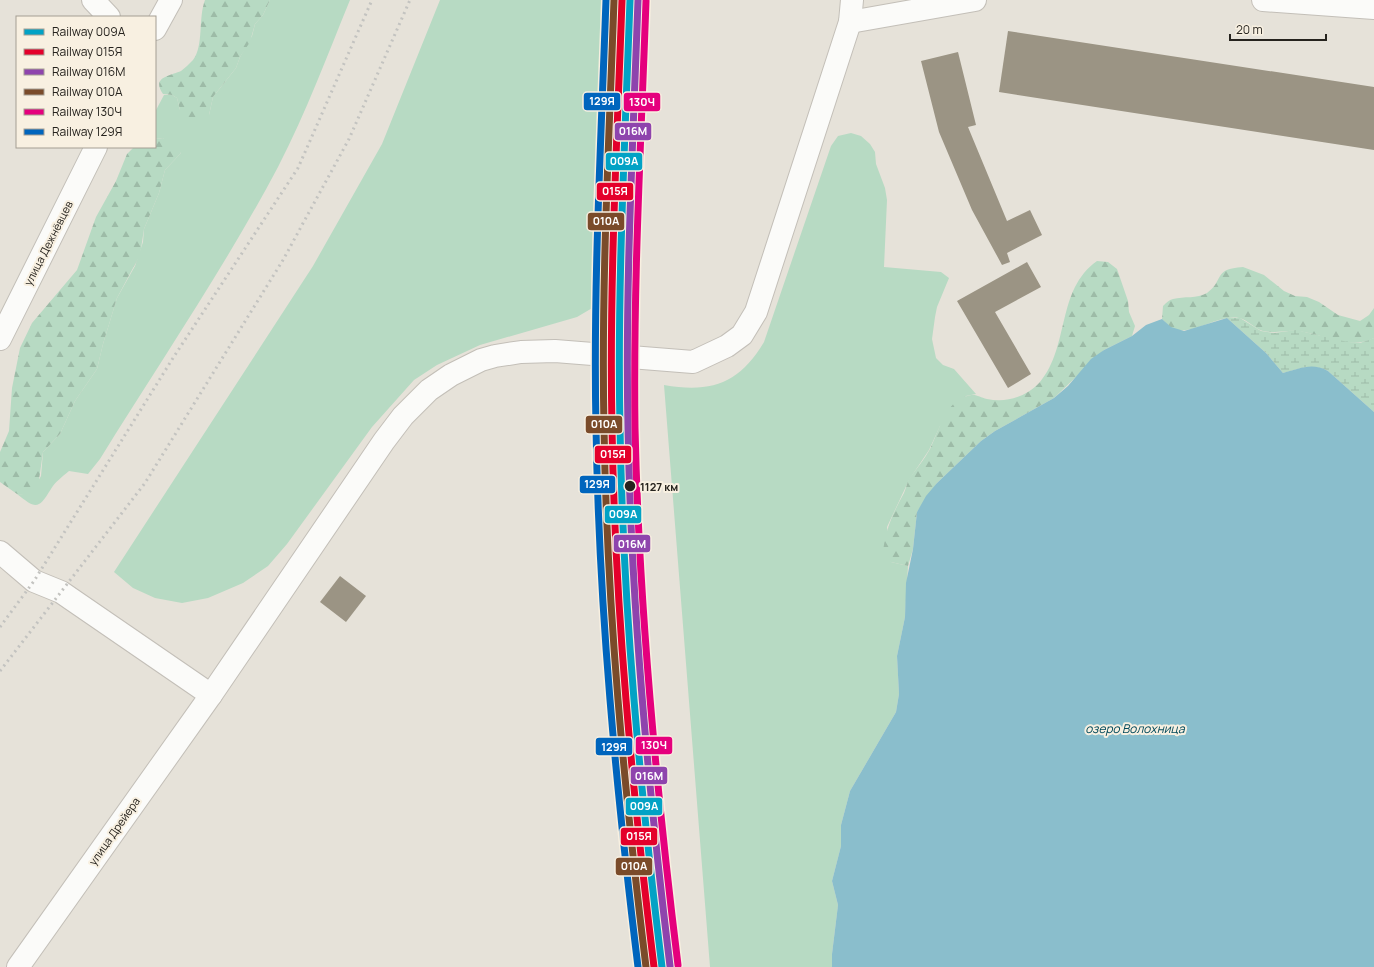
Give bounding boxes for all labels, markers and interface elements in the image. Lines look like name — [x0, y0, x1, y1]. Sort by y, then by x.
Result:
legend — [16, 16, 156, 148]
scale bar — [1230, 16, 1326, 42]
text: 20 m — [1236, 21, 1263, 38]
text: Railway 009А — [52, 23, 126, 40]
text: Railway 015Я — [52, 43, 122, 60]
text: Railway 016М — [52, 63, 125, 80]
text: Railway 010А — [52, 83, 123, 100]
line badge: 129Я — [583, 92, 621, 111]
line badge: 130Ч — [623, 92, 661, 112]
text: 129Я — [589, 93, 615, 108]
text: 130Ч — [629, 94, 655, 109]
text: Railway 130Ч — [52, 103, 122, 120]
line badge: 016М — [614, 122, 652, 141]
text: Railway 129Я — [52, 123, 122, 140]
text: 016М — [619, 123, 647, 138]
line badge: 009А — [605, 152, 643, 171]
text: 009А — [610, 153, 639, 168]
line badge: 015Я — [596, 182, 634, 201]
text: 015Я — [602, 183, 628, 198]
street label: улица Дежнёвцев — [20, 198, 76, 288]
line badge: 010А — [587, 212, 625, 231]
text: 010А — [593, 213, 620, 228]
line badge: 010А — [585, 415, 623, 434]
text: 010А — [591, 416, 618, 431]
line badge: 015Я — [594, 445, 632, 464]
text: 015Я — [600, 446, 626, 461]
line badge: 129Я — [579, 475, 616, 494]
text: 129Я — [584, 476, 610, 491]
marker: 1127 км — [623, 479, 637, 493]
place label: 1127 км — [640, 479, 678, 494]
line badge: 009А — [604, 505, 642, 524]
text: 009А — [609, 506, 638, 521]
line badge: 016М — [613, 534, 651, 553]
text: 016М — [618, 536, 646, 551]
water label: озеро Волохница — [1085, 720, 1186, 737]
line badge: 130Ч — [635, 736, 673, 755]
line badge: 129Я — [595, 737, 633, 756]
text: 130Ч — [641, 737, 667, 752]
text: 129Я — [601, 739, 627, 754]
line badge: 016М — [630, 766, 668, 785]
text: 016М — [635, 768, 663, 783]
street label: улица Дрейера — [85, 794, 143, 868]
line badge: 009А — [625, 797, 663, 816]
text: 009А — [630, 798, 659, 813]
line badge: 015Я — [620, 827, 658, 846]
text: 015Я — [626, 828, 652, 843]
line badge: 010А — [615, 857, 653, 876]
text: 010А — [621, 858, 648, 873]

